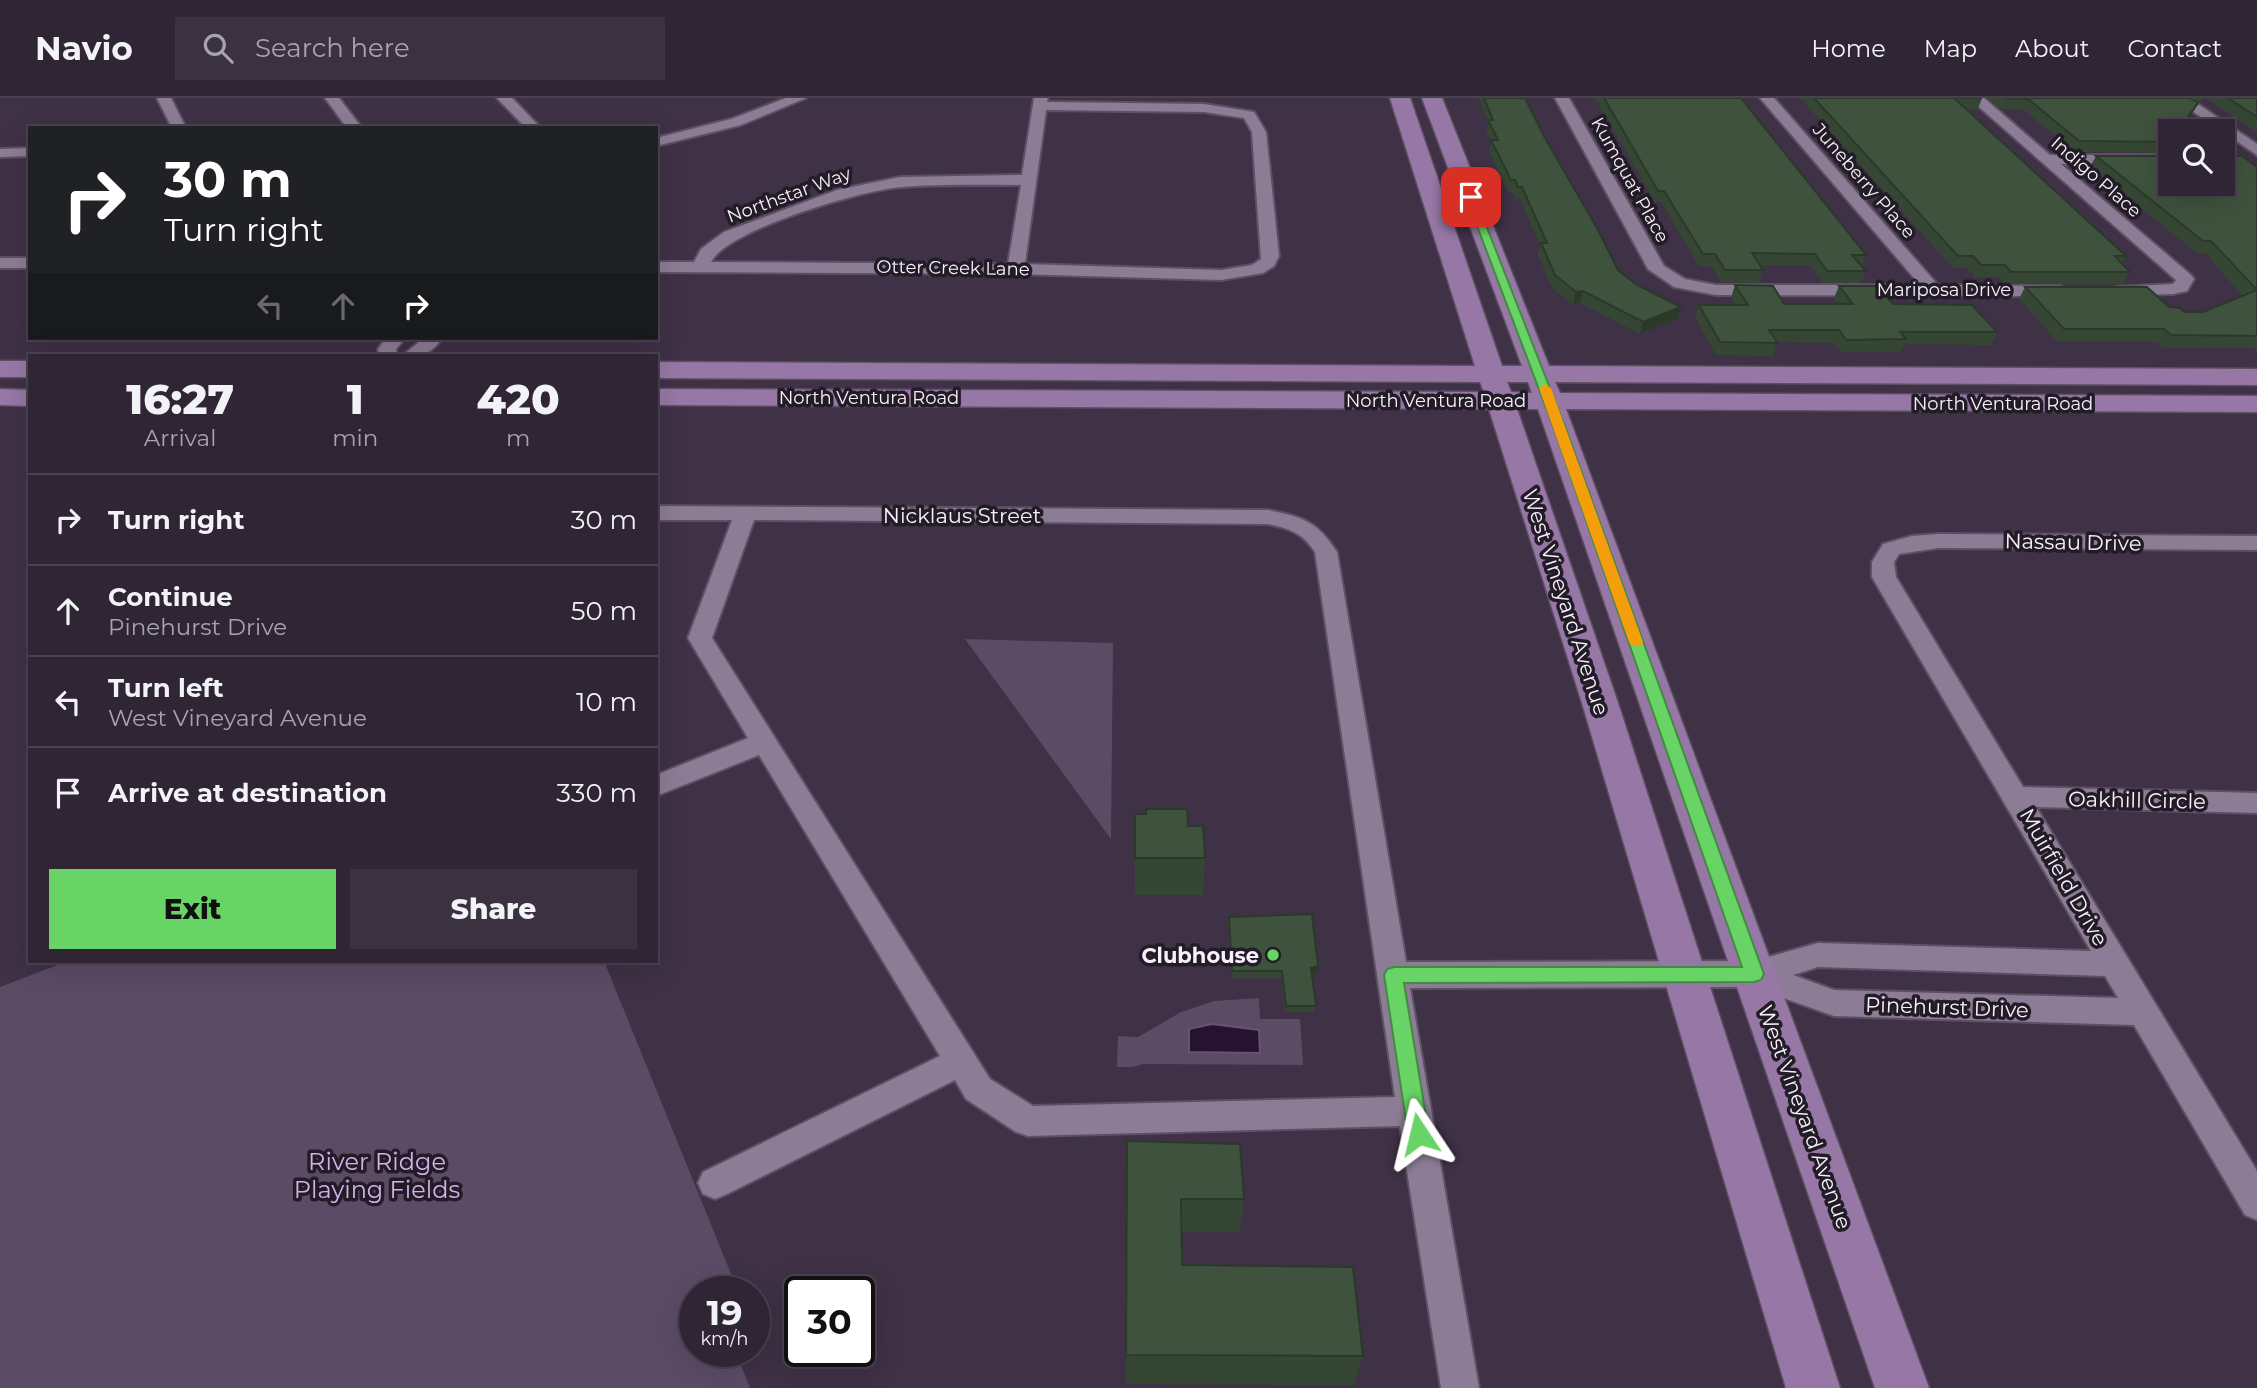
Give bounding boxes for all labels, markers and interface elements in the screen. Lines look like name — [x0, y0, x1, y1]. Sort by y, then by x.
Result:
search box — [175, 17, 665, 80]
text: Navio — [35, 28, 133, 68]
icon: search — [199, 29, 237, 67]
text: Search here — [255, 32, 410, 64]
text: Home — [1811, 34, 1886, 63]
text: Map — [1924, 34, 1977, 63]
text: About — [2015, 34, 2089, 63]
text: Contact — [2127, 34, 2222, 63]
street label: Kumquat Place — [1586, 114, 1674, 247]
street label: Juneberry Place — [1807, 118, 1920, 243]
map controls — [2158, 119, 2235, 196]
button: search — [2158, 119, 2235, 196]
street label: Indigo Place — [2046, 132, 2146, 222]
text: 30 m — [164, 150, 292, 209]
icon: right — [49, 154, 140, 245]
street label: Northstar Way — [724, 162, 854, 228]
pin — [1441, 167, 1501, 227]
icon: arrive — [1452, 178, 1490, 216]
text: Turn right — [164, 210, 324, 249]
street label: Otter Creek Lane — [876, 256, 1030, 280]
street label: Mariposa Drive — [1877, 279, 2011, 301]
icon: left — [251, 287, 289, 325]
icon: ahead — [324, 287, 362, 325]
icon: right — [397, 287, 435, 325]
text: 16:27 — [126, 373, 234, 425]
text: 1 — [347, 373, 364, 425]
text: 420 — [476, 373, 560, 425]
street label: North Ventura Road — [779, 387, 959, 409]
street label: North Ventura Road — [1346, 390, 1526, 412]
street label: North Ventura Road — [1913, 393, 2093, 415]
text: Arrival — [144, 424, 216, 452]
text: min — [332, 424, 378, 452]
text: m — [506, 424, 530, 452]
street label: West Vineyard Avenue — [1518, 486, 1614, 718]
icon: right — [49, 501, 87, 539]
street label: Nicklaus Street — [883, 503, 1041, 528]
text: Turn right — [108, 504, 244, 536]
text: 30 m — [571, 504, 637, 536]
street label: Nassau Drive — [2004, 528, 2142, 556]
text: Continue — [108, 581, 233, 613]
icon: ahead — [49, 592, 87, 630]
text: 50 m — [571, 595, 637, 627]
text: Pinehurst Drive — [108, 613, 287, 641]
text: Turn left — [108, 672, 224, 704]
icon: left — [49, 683, 87, 721]
text: 10 m — [576, 686, 637, 718]
text: West Vineyard Avenue — [108, 704, 367, 732]
icon: arrive — [49, 774, 87, 812]
text: Arrive at destination — [108, 777, 387, 809]
text: 330 m — [556, 777, 637, 809]
street label: Oakhill Circle — [2068, 786, 2206, 814]
street label: Muirfield Drive — [2015, 804, 2113, 950]
button: Exit — [49, 869, 336, 949]
button: Share — [350, 869, 637, 949]
place label: Clubhouse — [1141, 943, 1259, 968]
marker: Clubhouse — [1265, 947, 1281, 963]
street label: Pinehurst Drive — [1865, 992, 2029, 1022]
street label: West Vineyard Avenue — [1753, 1002, 1857, 1232]
position arrow — [1382, 1097, 1456, 1171]
park label: River Ridge Playing Fields — [294, 1147, 460, 1204]
speed limit sign: 30 — [784, 1276, 875, 1367]
text: 19 — [706, 1291, 743, 1334]
text: km/h — [700, 1328, 749, 1350]

